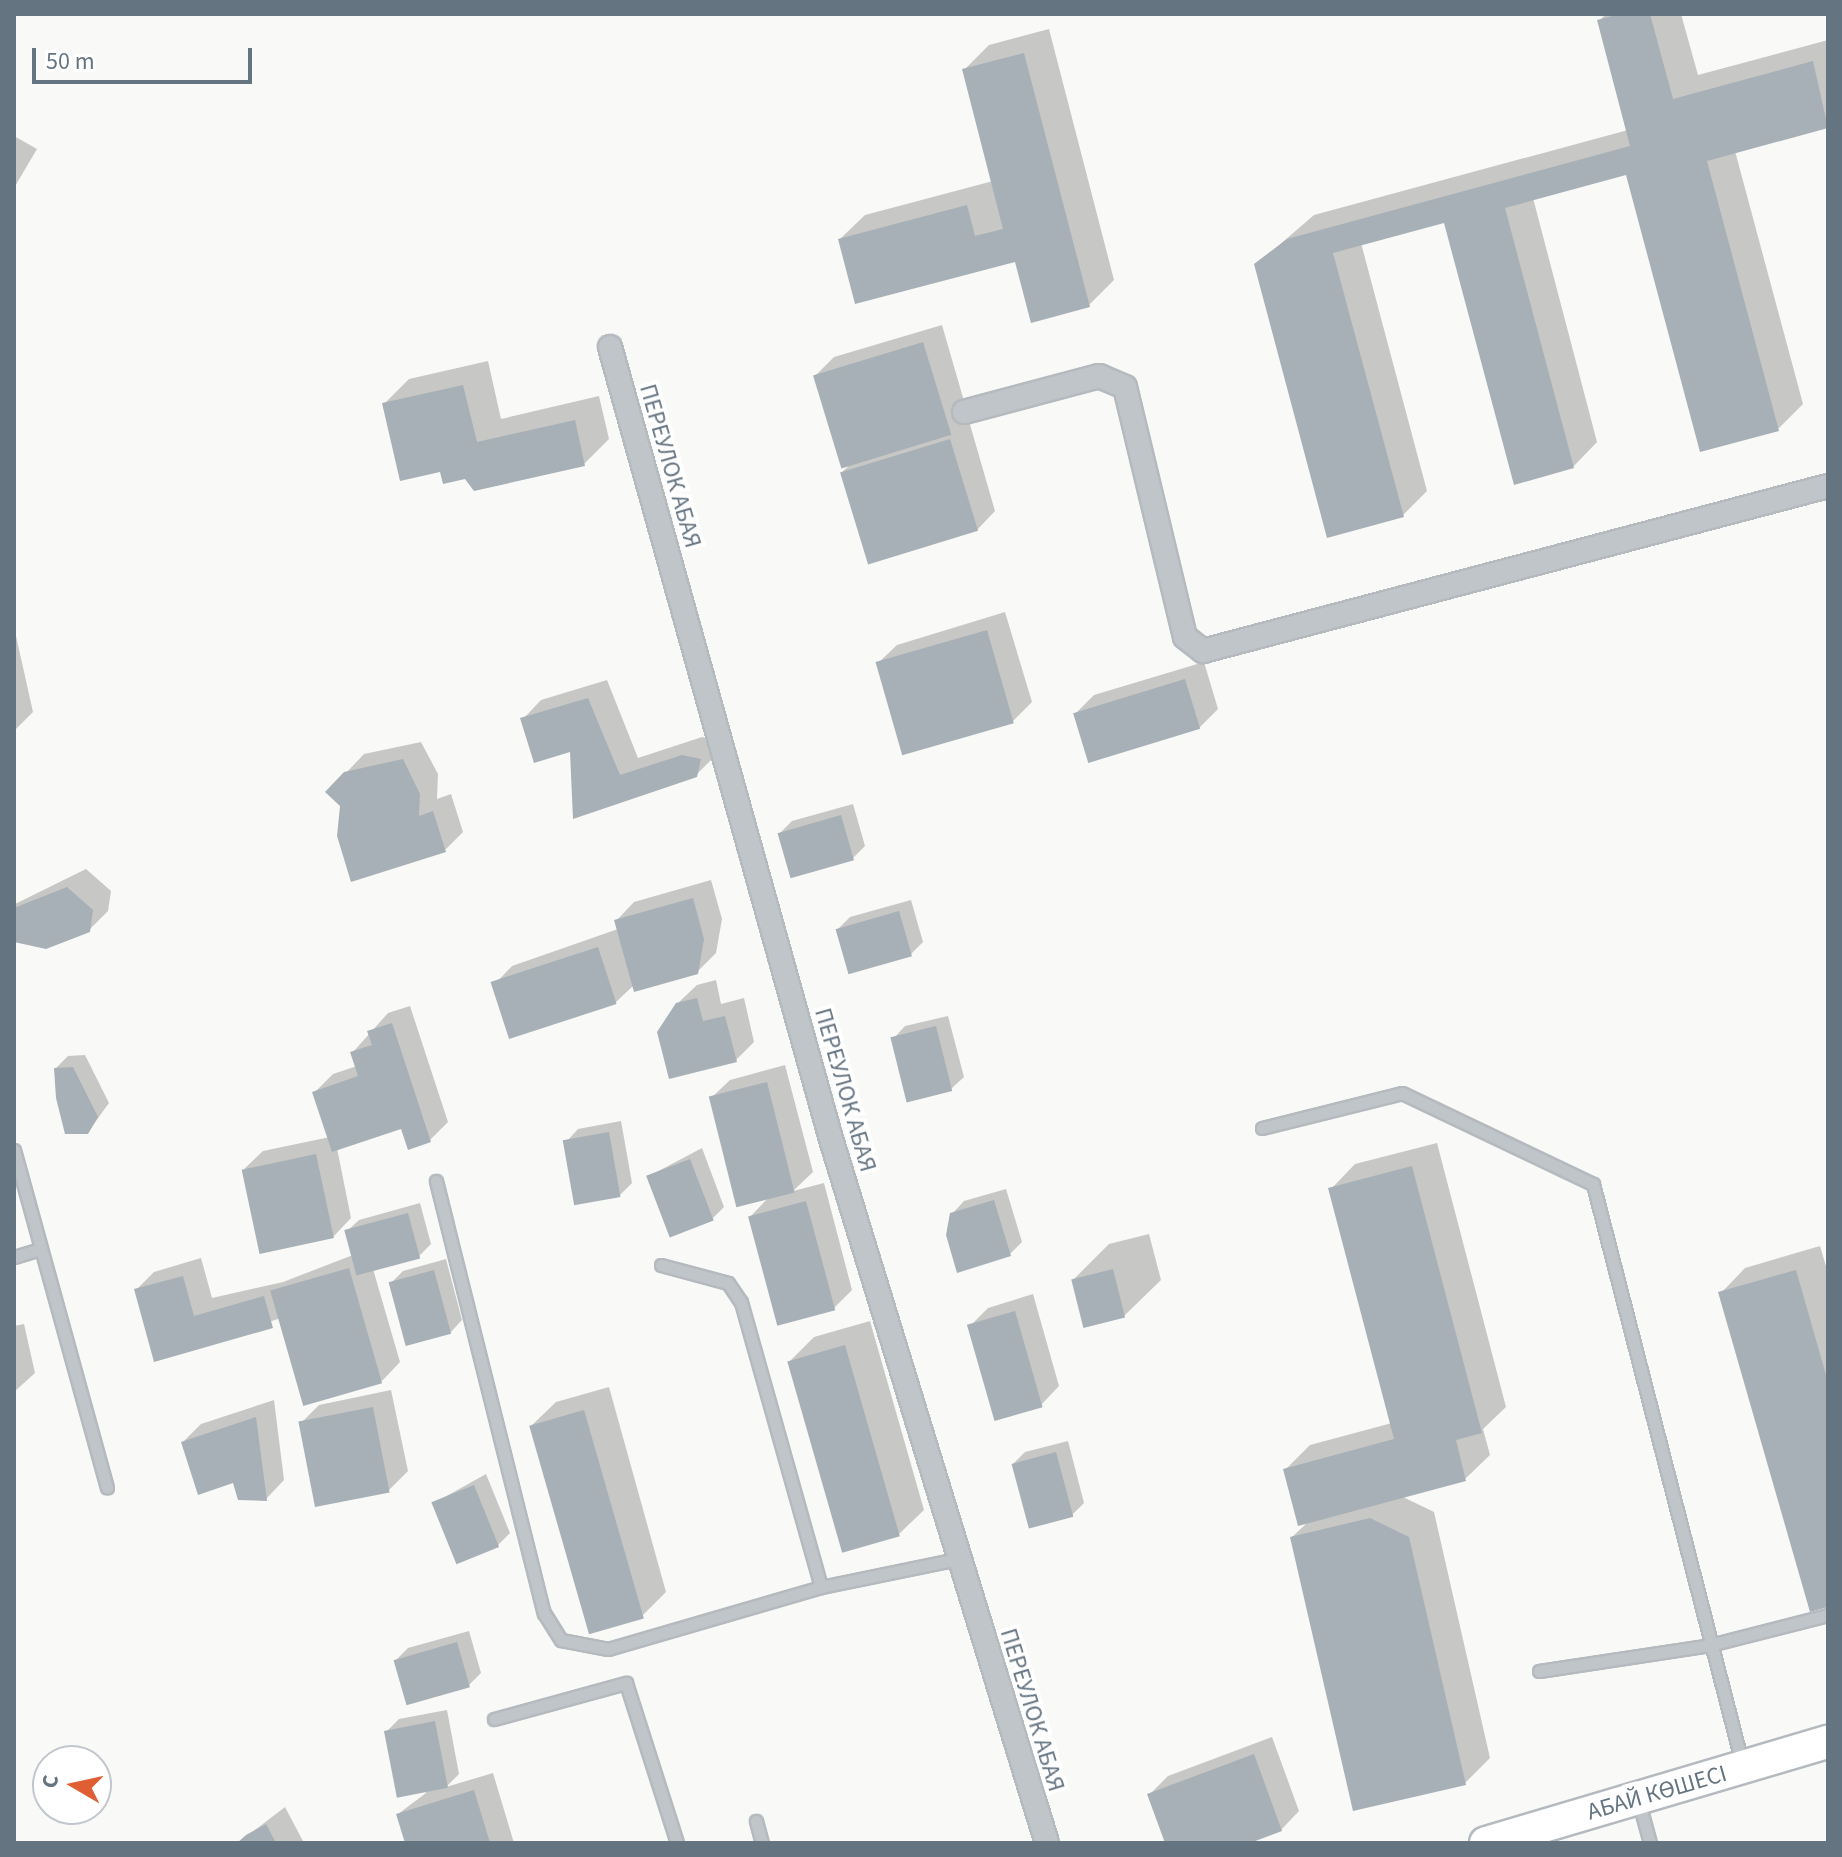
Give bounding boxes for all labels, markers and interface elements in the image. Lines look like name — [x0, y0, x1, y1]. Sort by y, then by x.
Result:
scale bar — [36, 32, 256, 82]
text: 50 m — [46, 44, 95, 79]
street label: ПЕРЕУЛОК АБАЯ — [633, 381, 707, 551]
street label: ПЕРЕУЛОК АБАЯ — [808, 1005, 882, 1175]
street label: ПЕРЕУЛОК АБАЯ — [994, 1625, 1070, 1795]
north arrow — [32, 1745, 112, 1825]
street label: АБАЙ КӨШЕСІ — [1584, 1759, 1730, 1827]
text: С — [33, 1773, 67, 1790]

